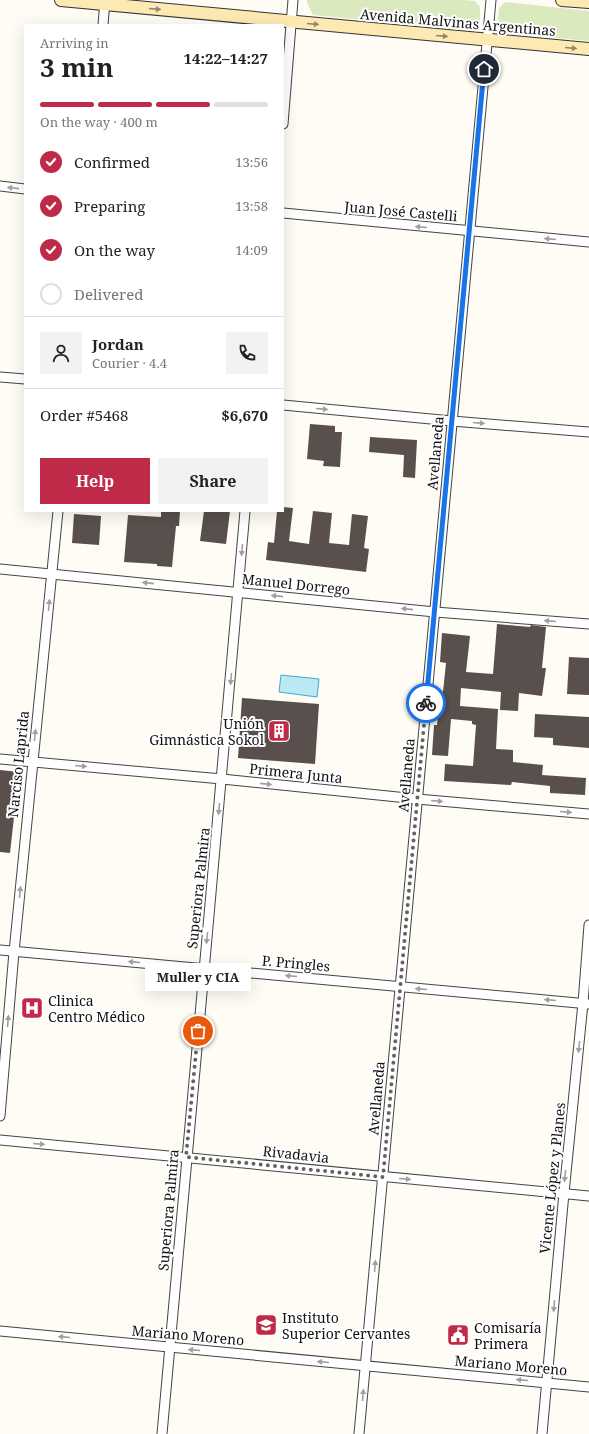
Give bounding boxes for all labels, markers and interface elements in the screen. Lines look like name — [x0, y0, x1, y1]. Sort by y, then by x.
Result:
street label: Avenida Malvinas Argentinas — [359, 4, 557, 40]
one-way arrow — [149, 5, 161, 12]
one-way arrow — [307, 20, 319, 27]
one-way arrow — [436, 32, 448, 39]
text: Arriving in — [40, 34, 109, 52]
one-way arrow — [565, 44, 577, 51]
text: 14:22–14:27 — [184, 48, 268, 68]
text: 3 min — [40, 49, 114, 85]
pin — [467, 52, 501, 86]
icon: home — [473, 58, 495, 80]
text: On the way · 400 m — [40, 113, 158, 131]
icon: check — [40, 151, 62, 173]
text: Confirmed — [74, 152, 150, 172]
text: 13:56 — [235, 153, 268, 171]
one-way arrow — [6, 184, 19, 191]
icon: check — [40, 195, 62, 217]
text: Preparing — [74, 196, 145, 216]
text: 13:58 — [235, 197, 268, 215]
street label: Juan José Castelli — [343, 197, 459, 225]
one-way arrow — [415, 223, 427, 230]
one-way arrow — [544, 235, 556, 242]
icon: check — [40, 239, 62, 261]
text: On the way — [74, 240, 155, 260]
text: 14:09 — [235, 241, 268, 259]
text: Delivered — [74, 284, 143, 304]
button: person — [40, 332, 82, 374]
button: phone — [226, 332, 268, 374]
text: Jordan — [92, 334, 144, 354]
text: Courier · 4.4 — [92, 354, 167, 372]
text: Order #5468 — [40, 405, 128, 425]
text: $6,670 — [221, 405, 268, 425]
one-way arrow — [316, 405, 328, 412]
street label: Avellaneda — [422, 415, 448, 491]
one-way arrow — [473, 420, 485, 427]
button: Help — [40, 458, 150, 504]
button: Share — [158, 458, 268, 504]
one-way arrow — [238, 544, 245, 556]
street label: Manuel Dorrego — [241, 569, 351, 599]
one-way arrow — [142, 580, 154, 587]
one-way arrow — [271, 593, 283, 600]
one-way arrow — [45, 599, 52, 612]
one-way arrow — [401, 606, 413, 612]
one-way arrow — [544, 618, 556, 624]
one-way arrow — [227, 673, 234, 685]
courier — [406, 683, 446, 723]
icon: bike — [415, 692, 437, 714]
street label: Narciso Laprida — [3, 710, 33, 818]
place label: Unión Gimnástica Sokol — [149, 714, 265, 749]
building icon: Unión Gimnástica Sokol — [266, 718, 292, 744]
one-way arrow — [32, 729, 38, 741]
street label: Avellaneda — [393, 737, 419, 813]
street label: Primera Junta — [248, 759, 344, 787]
one-way arrow — [75, 763, 87, 770]
one-way arrow — [260, 780, 272, 787]
one-way arrow — [431, 798, 443, 804]
one-way arrow — [216, 803, 223, 815]
one-way arrow — [560, 809, 573, 816]
street label: Superiora Palmira — [182, 826, 214, 950]
one-way arrow — [16, 886, 23, 898]
one-way arrow — [203, 932, 210, 944]
street label: P. Pringles — [261, 951, 331, 975]
one-way arrow — [128, 959, 140, 966]
callout: Muller y CIA — [145, 963, 251, 991]
text: Muller y CIA — [157, 968, 239, 986]
one-way arrow — [285, 973, 297, 980]
one-way arrow — [415, 985, 427, 992]
place label: Clinica Centro Médico — [48, 991, 145, 1026]
hospital icon: Clinica Centro Médico — [19, 995, 45, 1021]
one-way arrow — [544, 997, 556, 1004]
pin — [181, 1014, 215, 1048]
one-way arrow — [4, 1015, 11, 1028]
icon: bag — [187, 1020, 209, 1042]
one-way arrow — [575, 1041, 582, 1053]
street label: Avellaneda — [363, 1060, 389, 1136]
street label: Vicente López y Planes — [535, 1101, 569, 1255]
one-way arrow — [33, 1140, 45, 1147]
street label: Rivadavia — [262, 1141, 330, 1167]
street label: Superiora Palmira — [153, 1148, 183, 1272]
one-way arrow — [562, 1170, 569, 1183]
one-way arrow — [399, 1176, 411, 1182]
one-way arrow — [371, 1260, 378, 1272]
one-way arrow — [550, 1300, 557, 1312]
place label: Instituto Superior Cervantes — [282, 1308, 410, 1343]
school or university icon: Instituto Superior Cervantes — [253, 1312, 279, 1338]
place label: Comisaría Primera — [474, 1318, 542, 1353]
street label: Mariano Moreno — [131, 1321, 245, 1349]
public building icon: Comisaría Primera — [445, 1322, 471, 1348]
one-way arrow — [58, 1334, 70, 1341]
one-way arrow — [188, 1346, 200, 1353]
street label: Mariano Moreno — [454, 1351, 568, 1379]
one-way arrow — [317, 1359, 329, 1365]
one-way arrow — [516, 1377, 528, 1383]
one-way arrow — [359, 1389, 366, 1401]

